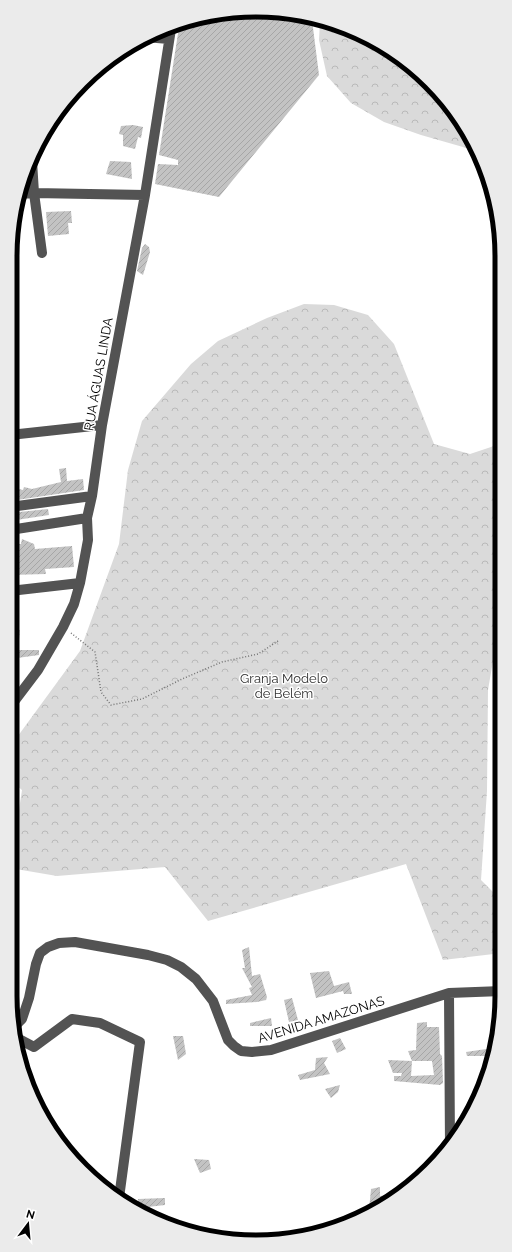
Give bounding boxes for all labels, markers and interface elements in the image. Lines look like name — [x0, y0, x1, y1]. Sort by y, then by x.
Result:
street label: RUA ÁGUAS LINDA — [81, 316, 116, 432]
park label: Granja Modelo de Belém — [240, 671, 328, 701]
street label: AVENIDA AMAZONAS — [256, 993, 386, 1046]
north arrow — [8, 1204, 48, 1244]
text: N — [25, 1207, 36, 1222]

